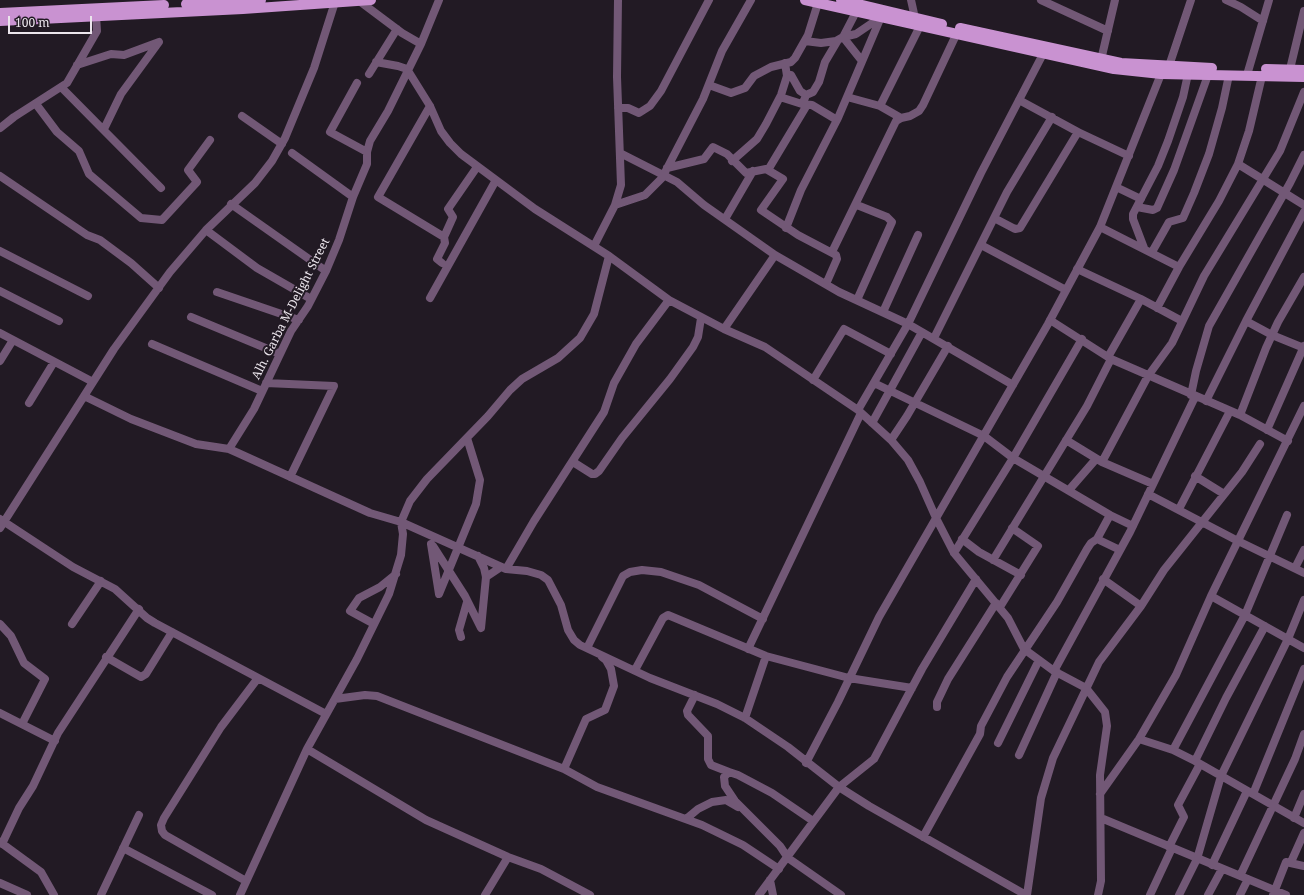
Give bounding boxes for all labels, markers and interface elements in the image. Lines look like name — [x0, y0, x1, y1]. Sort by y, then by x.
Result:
scale bar — [10, 8, 94, 34]
text: 100 m — [15, 14, 50, 31]
street label: Alh. Garba M-Delight Street — [249, 236, 333, 382]

